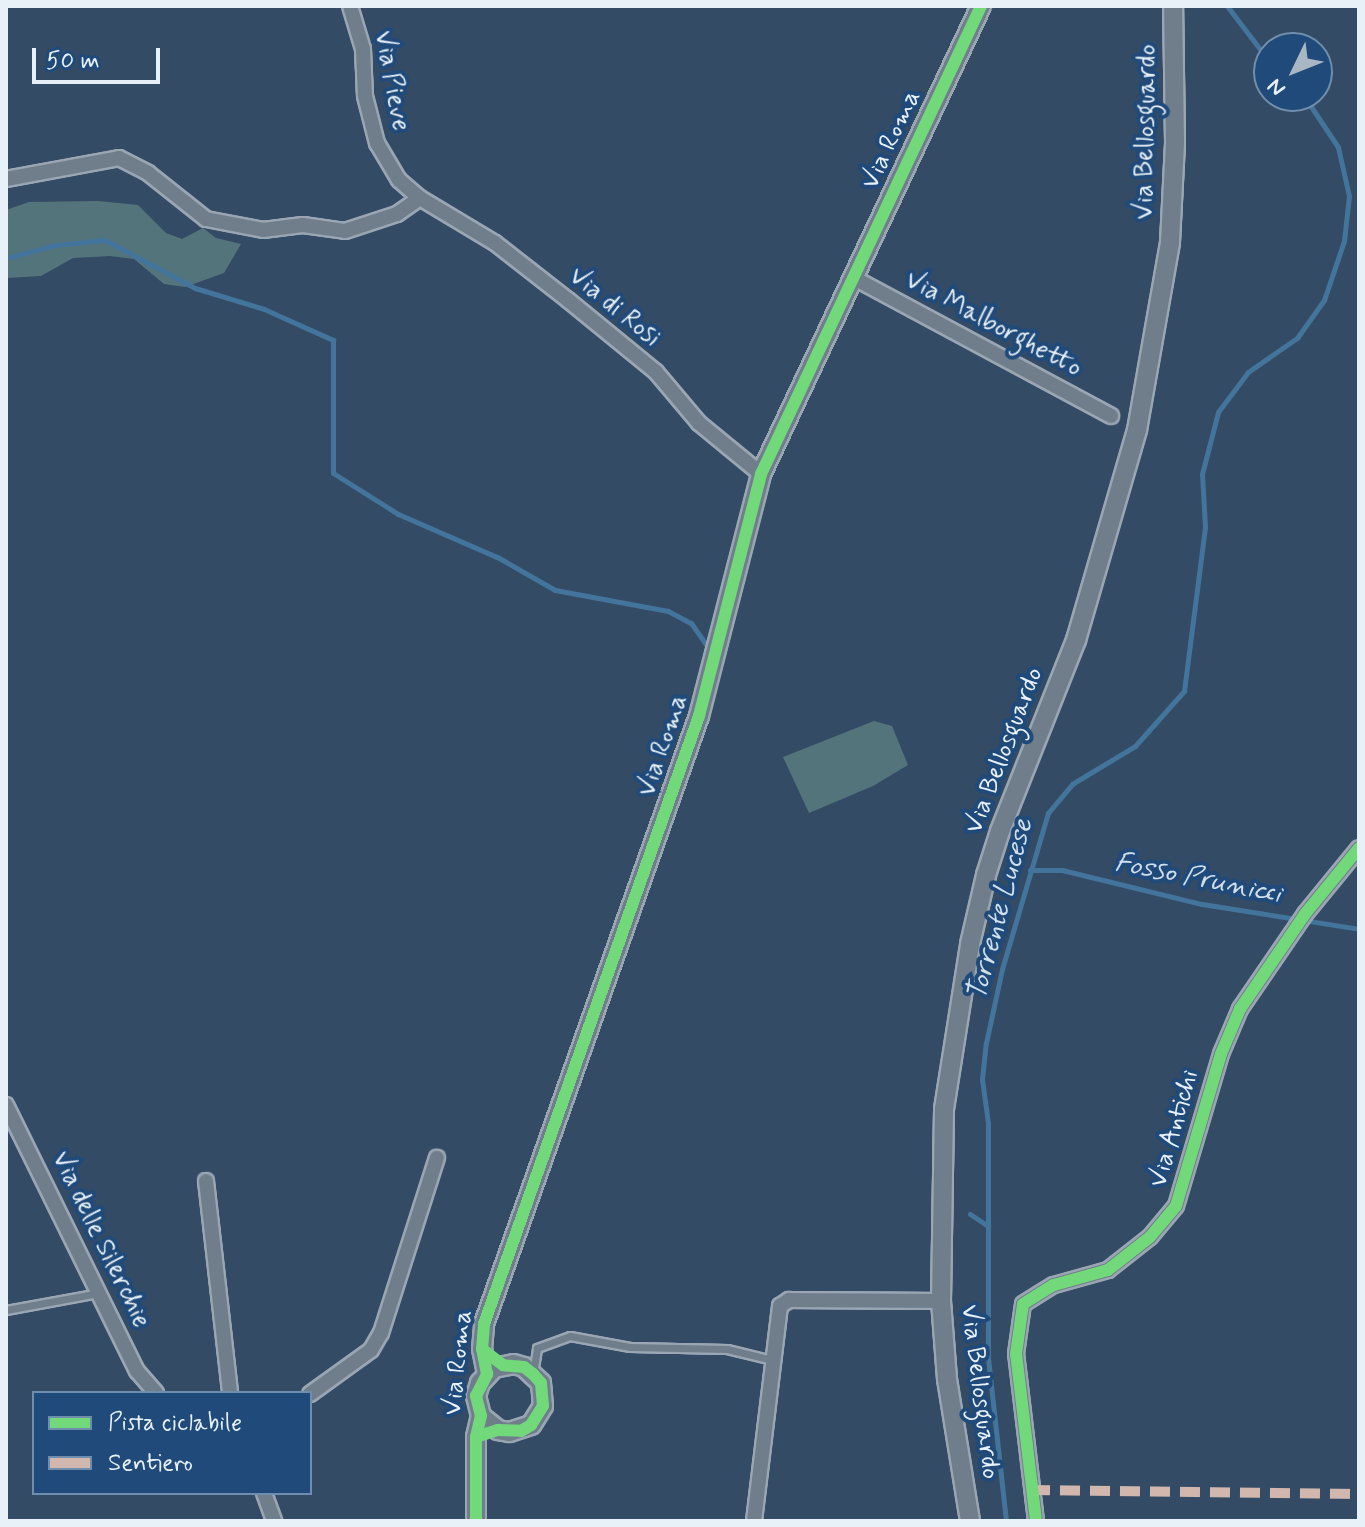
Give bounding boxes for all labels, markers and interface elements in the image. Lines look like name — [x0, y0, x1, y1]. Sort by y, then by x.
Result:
street label: Via Pieve — [366, 29, 416, 133]
scale bar — [36, 32, 164, 82]
north arrow — [1253, 32, 1333, 112]
street label: Via Bellosguardo — [1130, 42, 1164, 222]
text: 50 m — [46, 46, 100, 77]
text: N — [1262, 72, 1292, 102]
street label: Via Roma — [855, 85, 929, 195]
street label: Via di Rosi — [561, 261, 667, 355]
street label: Via Malborghetto — [901, 266, 1085, 384]
street label: Via Bellosguardo — [958, 662, 1052, 840]
street label: Via Roma — [632, 691, 696, 801]
water label: Torrente Lucese — [961, 816, 1041, 1004]
water label: Fosso Prunicci — [1113, 847, 1283, 911]
street label: Via Antichi — [1143, 1067, 1207, 1191]
street label: Via delle Silerchie — [44, 1147, 156, 1333]
street label: Via Bellosguardo — [953, 1301, 1005, 1483]
street label: Via Roma — [438, 1309, 480, 1417]
legend — [32, 1391, 312, 1495]
text: Pista ciclabile — [108, 1408, 242, 1439]
text: Sentiero — [108, 1448, 193, 1479]

